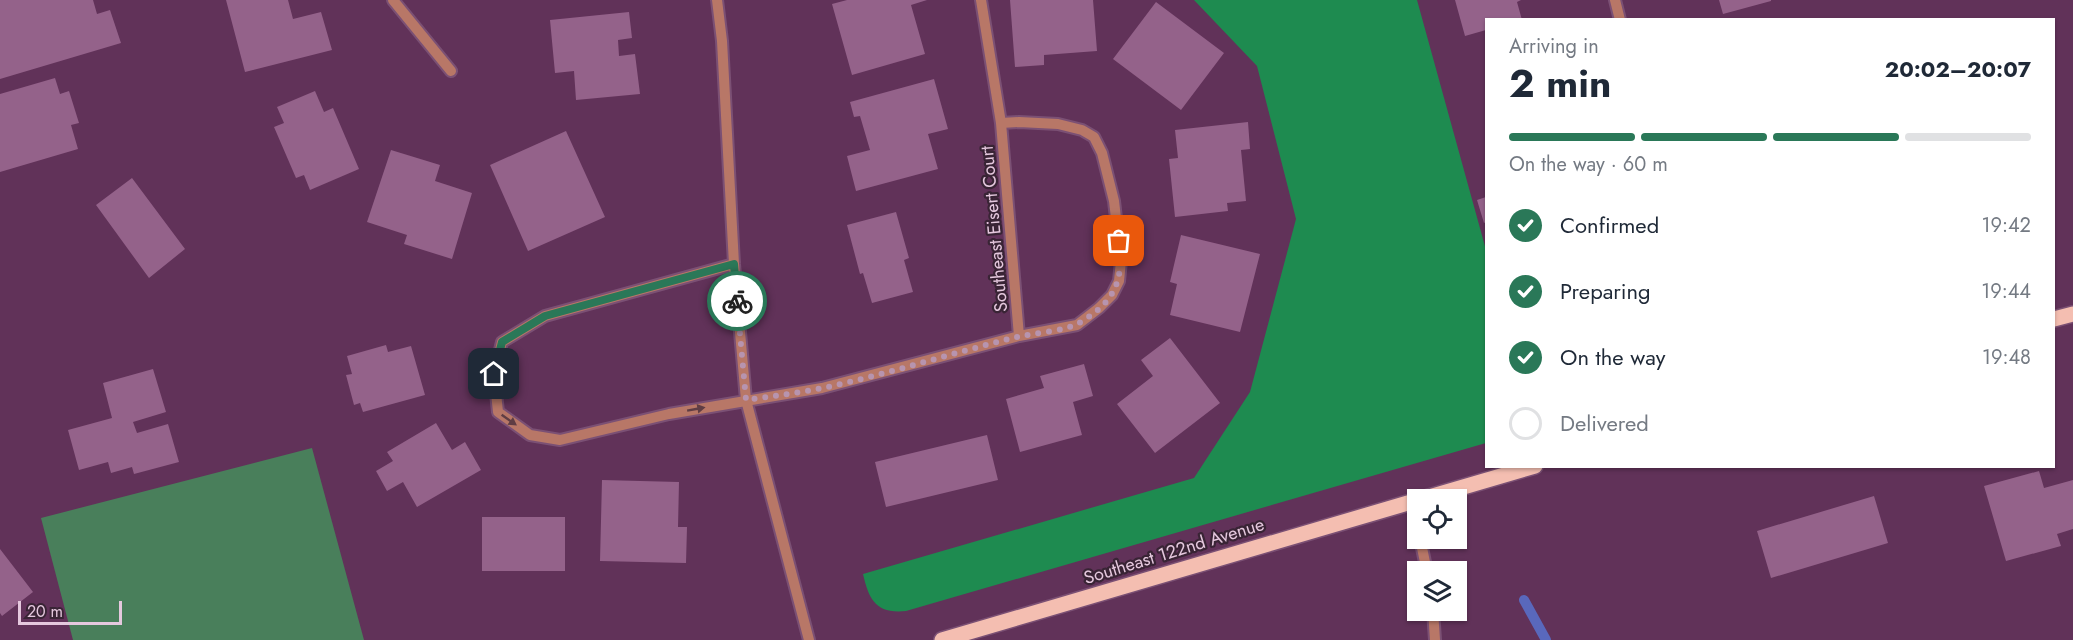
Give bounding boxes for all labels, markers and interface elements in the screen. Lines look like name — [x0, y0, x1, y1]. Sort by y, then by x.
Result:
text: Arriving in — [1509, 32, 1599, 61]
text: 20:02–20:07 — [1885, 53, 2031, 85]
text: 2 min — [1509, 55, 1611, 112]
street label: Southeast Eisert Court — [974, 144, 1014, 313]
text: On the way · 60 m — [1509, 150, 1668, 179]
icon: check — [1509, 209, 1542, 242]
text: Confirmed — [1560, 209, 1659, 241]
text: 19:42 — [1981, 211, 2031, 240]
pin — [1093, 215, 1144, 266]
icon: bag — [1102, 224, 1135, 257]
courier — [707, 271, 767, 331]
icon: check — [1509, 275, 1542, 308]
text: Preparing — [1560, 275, 1651, 307]
text: 19:44 — [1981, 277, 2031, 306]
icon: bike — [721, 285, 754, 318]
icon: check — [1509, 341, 1542, 374]
text: On the way — [1560, 341, 1665, 373]
text: 19:48 — [1982, 343, 2031, 372]
pin — [468, 348, 519, 399]
icon: home — [477, 357, 510, 390]
one-way arrow — [687, 404, 706, 413]
text: Delivered — [1560, 407, 1649, 439]
one-way arrow — [501, 414, 517, 426]
map controls — [1407, 489, 1467, 621]
button: locate — [1407, 489, 1467, 549]
street label: Southeast 122nd Avenue — [1081, 511, 1267, 591]
button: layers — [1407, 561, 1467, 621]
scale bar — [18, 598, 122, 626]
text: 20 m — [27, 600, 63, 623]

